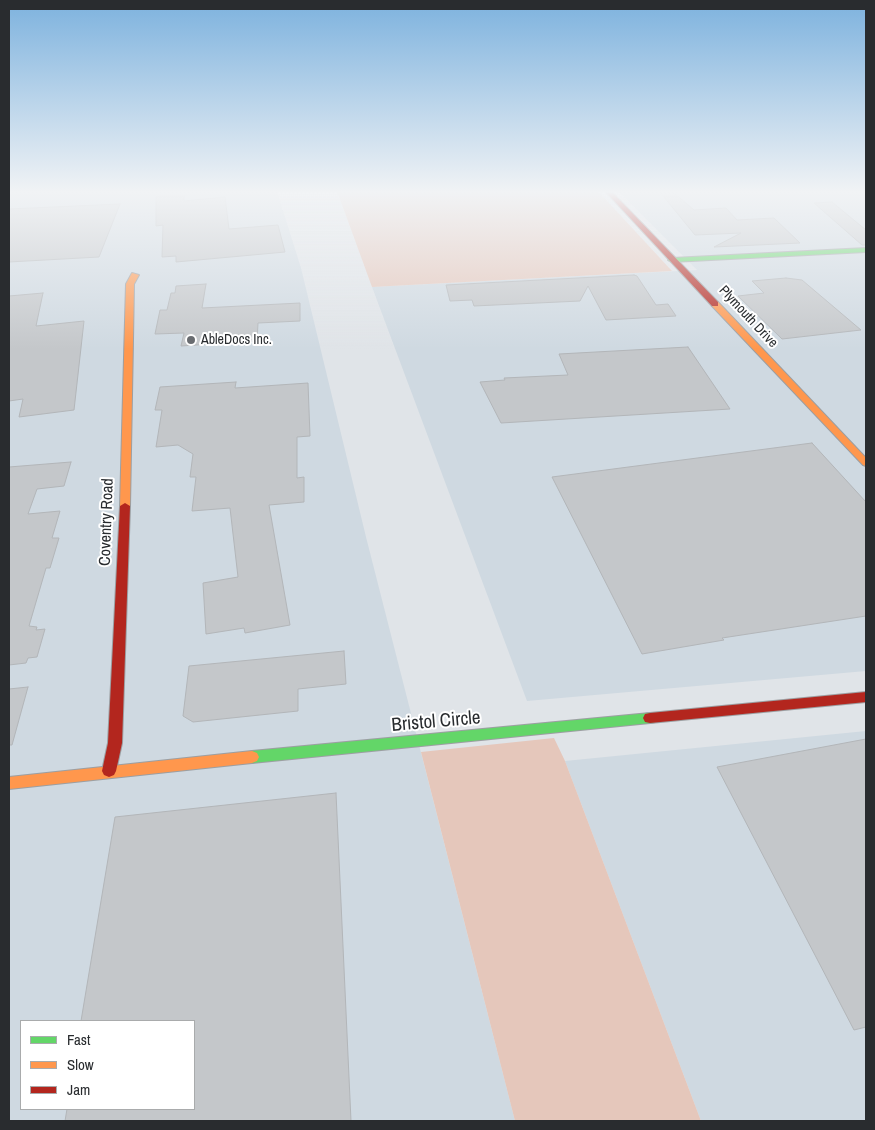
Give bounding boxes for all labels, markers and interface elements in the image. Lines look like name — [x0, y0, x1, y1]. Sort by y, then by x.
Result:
street label: Plymouth Drive — [715, 283, 781, 351]
place label: AbleDocs Inc. — [201, 332, 272, 348]
marker: AbleDocs Inc. — [185, 334, 197, 346]
street label: Coventry Road — [96, 478, 118, 566]
street label: Bristol Circle — [391, 707, 481, 737]
legend — [20, 1020, 195, 1110]
text: Fast — [67, 1029, 90, 1050]
text: Slow — [67, 1054, 94, 1075]
text: Jam — [67, 1079, 90, 1100]

